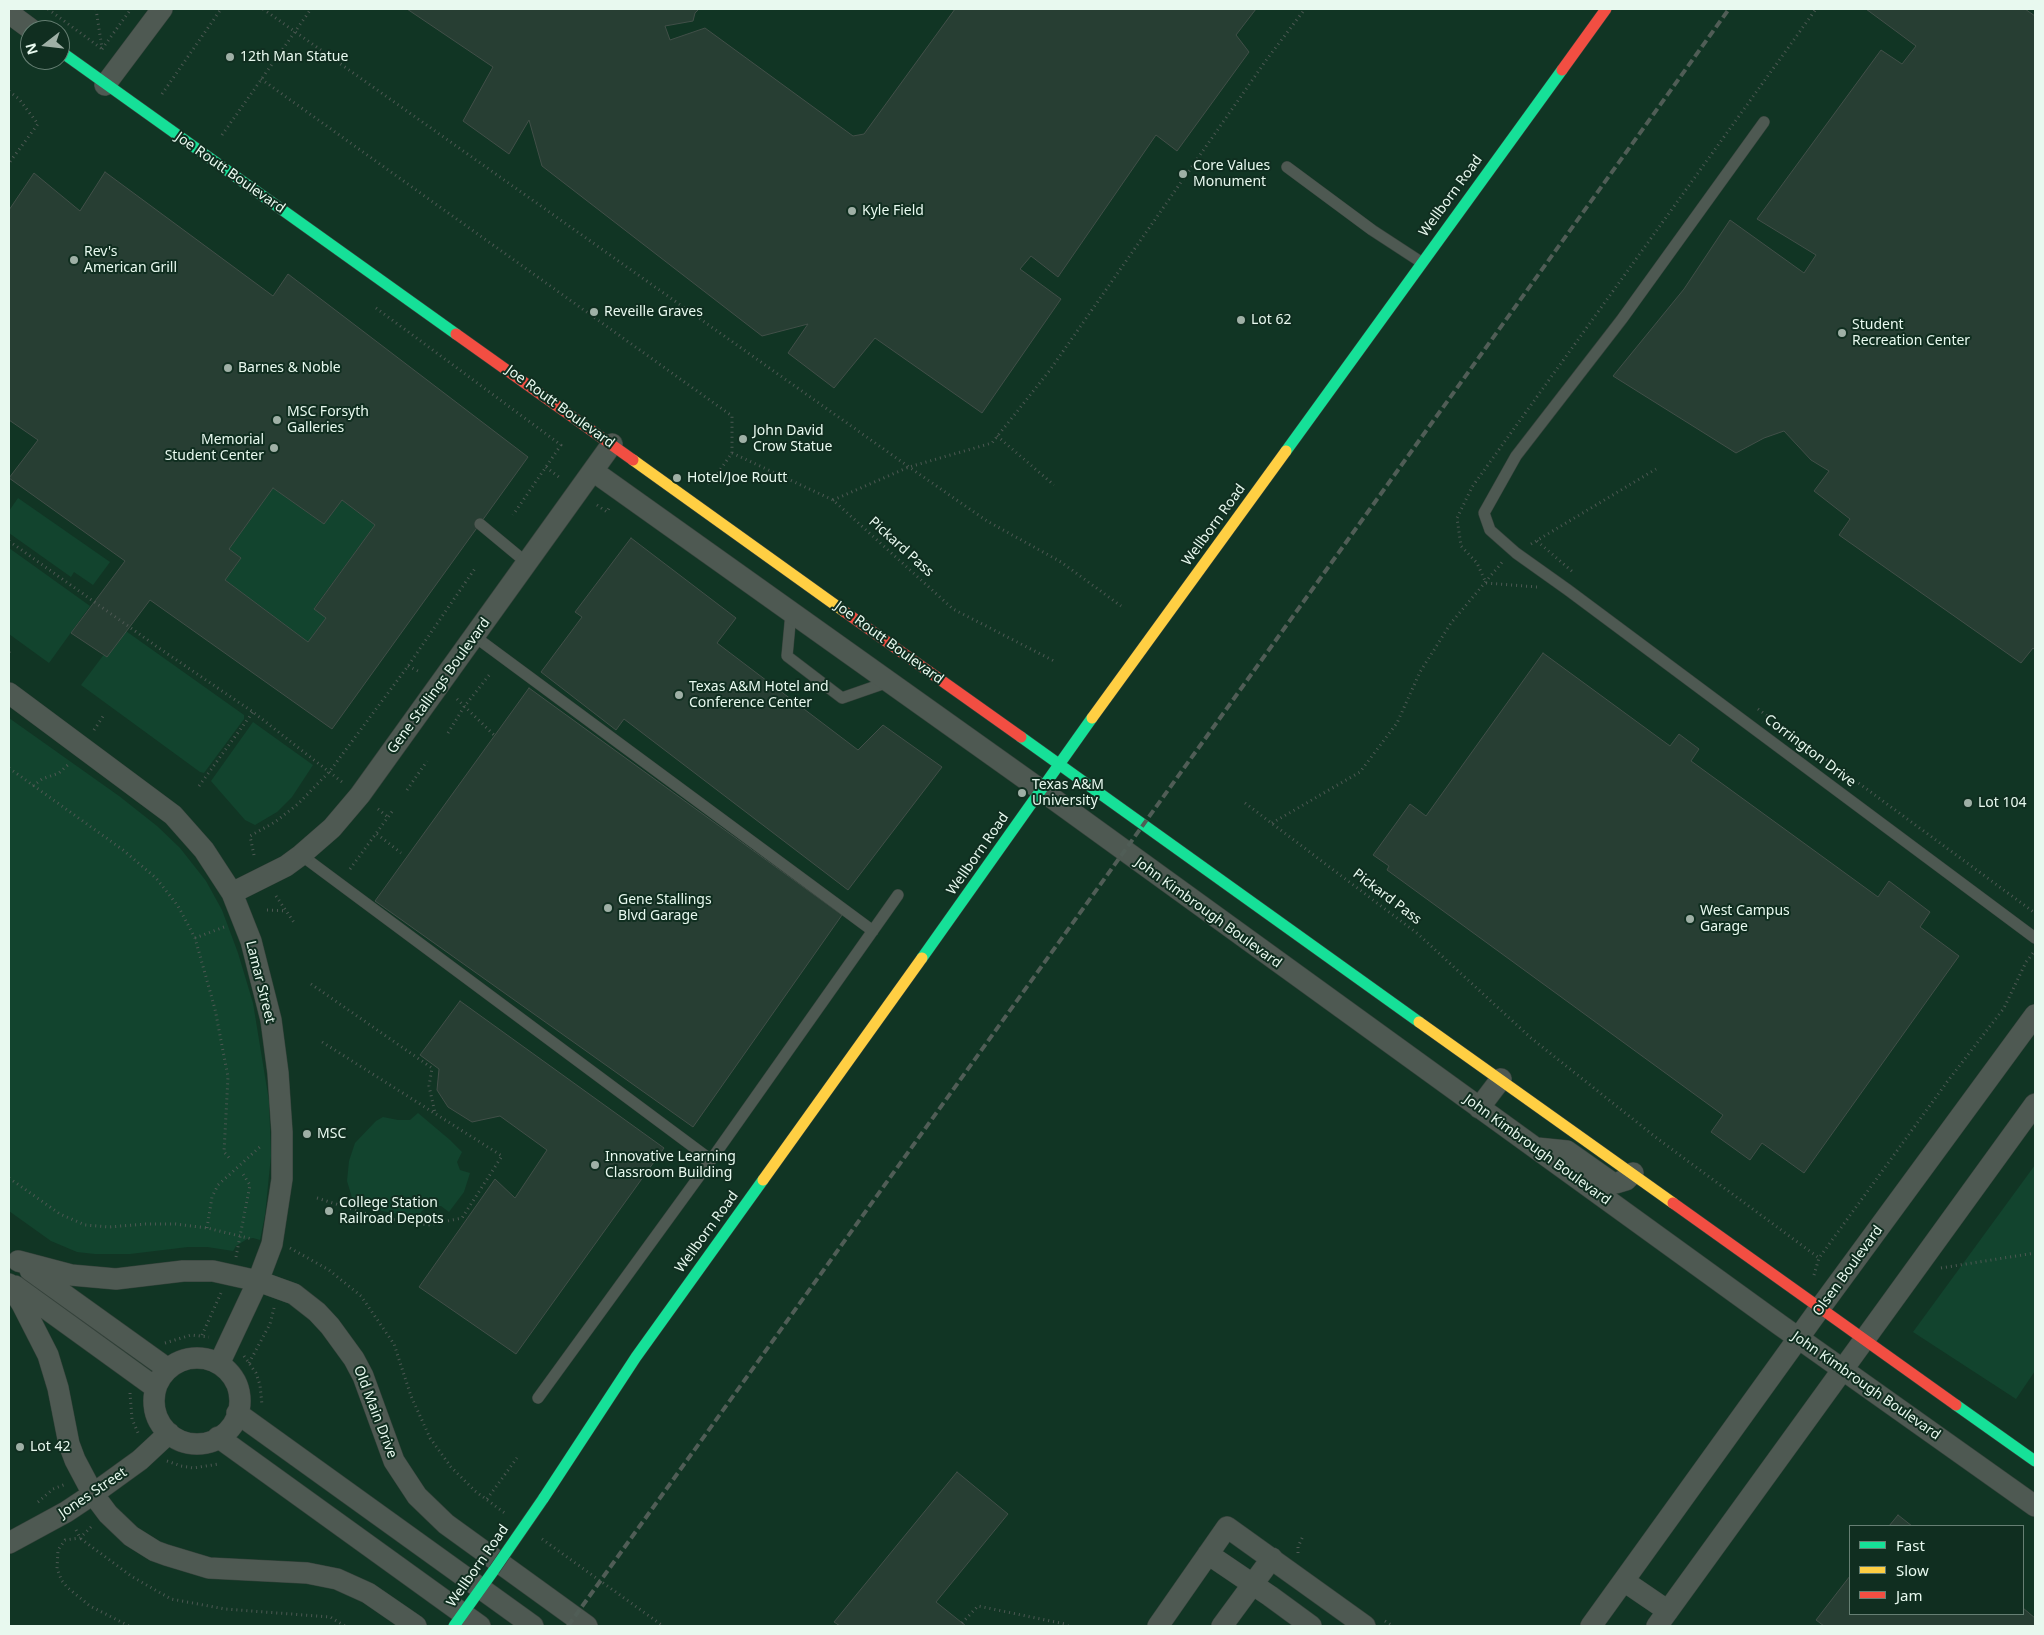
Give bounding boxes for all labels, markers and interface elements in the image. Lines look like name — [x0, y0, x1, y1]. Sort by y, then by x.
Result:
north arrow — [20, 20, 70, 70]
text: N — [20, 41, 42, 57]
place label: 12th Man Statue — [240, 49, 348, 65]
marker: 12th Man Statue — [224, 51, 236, 63]
street label: Joe Routt Boulevard — [172, 129, 288, 217]
street label: Wellborn Road — [1416, 152, 1486, 240]
place label: Core Values Monument — [1193, 158, 1270, 190]
marker: Core Values Monument — [1177, 168, 1189, 180]
place label: Kyle Field — [862, 203, 924, 219]
marker: Kyle Field — [846, 205, 858, 217]
place label: Rev's American Grill — [84, 244, 177, 276]
marker: Rev's American Grill — [68, 254, 80, 266]
place label: Reveille Graves — [604, 304, 703, 320]
marker: Reveille Graves — [588, 306, 600, 318]
place label: Lot 62 — [1251, 312, 1292, 328]
marker: Lot 62 — [1235, 314, 1247, 326]
place label: Student Recreation Center — [1852, 317, 1970, 350]
marker: Student Recreation Center — [1836, 327, 1848, 339]
place label: Barnes & Noble — [238, 360, 341, 376]
marker: Barnes & Noble — [222, 362, 234, 374]
street label: Joe Routt Boulevard — [503, 362, 617, 452]
place label: MSC Forsyth Galleries — [287, 404, 369, 437]
marker: MSC Forsyth Galleries — [271, 414, 283, 426]
place label: John David Crow Statue — [753, 423, 832, 456]
place label: Memorial Student Center — [165, 432, 264, 464]
marker: John David Crow Statue — [737, 433, 749, 445]
marker: Memorial Student Center — [268, 442, 280, 454]
place label: Hotel/Joe Routt — [687, 470, 787, 486]
marker: Hotel/Joe Routt — [671, 472, 683, 484]
street label: Wellborn Road — [1179, 481, 1249, 569]
street label: Pickard Pass — [865, 513, 937, 581]
street label: Joe Routt Boulevard — [832, 598, 946, 688]
street label: Gene Stallings Boulevard — [384, 615, 494, 757]
place label: Texas A&M Hotel and Conference Center — [689, 679, 829, 712]
marker: Texas A&M Hotel and Conference Center — [673, 689, 685, 701]
street label: Corrington Drive — [1761, 711, 1859, 791]
place label: Texas A&M University — [1032, 777, 1104, 810]
marker: Texas A&M University — [1016, 787, 1028, 799]
place label: Lot 104 — [1978, 795, 2027, 811]
marker: Lot 104 — [1962, 797, 1974, 809]
street label: Wellborn Road — [943, 810, 1013, 898]
street label: John Kimbrough Boulevard — [1131, 854, 1285, 972]
street label: Pickard Pass — [1349, 866, 1425, 928]
place label: Gene Stallings Blvd Garage — [618, 892, 712, 924]
marker: Gene Stallings Blvd Garage — [602, 902, 614, 914]
place label: West Campus Garage — [1700, 903, 1790, 936]
marker: West Campus Garage — [1684, 913, 1696, 925]
street label: Lamar Street — [242, 939, 278, 1025]
street label: John Kimbrough Boulevard — [1460, 1091, 1614, 1209]
place label: MSC — [317, 1126, 346, 1142]
marker: MSC — [301, 1128, 313, 1140]
place label: Innovative Learning Classroom Building — [605, 1149, 736, 1182]
marker: Innovative Learning Classroom Building — [589, 1159, 601, 1171]
street label: Wellborn Road — [672, 1188, 742, 1276]
place label: College Station Railroad Depots — [339, 1195, 444, 1228]
marker: College Station Railroad Depots — [323, 1205, 335, 1217]
street label: Olsen Boulevard — [1809, 1222, 1887, 1320]
street label: John Kimbrough Boulevard — [1789, 1328, 1943, 1444]
street label: Old Main Drive — [350, 1363, 400, 1461]
place label: Lot 42 — [30, 1439, 71, 1455]
marker: Lot 42 — [14, 1441, 26, 1453]
street label: Jones Street — [56, 1464, 130, 1522]
street label: Wellborn Road — [443, 1522, 513, 1610]
legend — [1849, 1525, 2024, 1615]
text: Fast — [1896, 1535, 1925, 1555]
text: Slow — [1896, 1560, 1929, 1580]
text: Jam — [1896, 1585, 1923, 1605]

